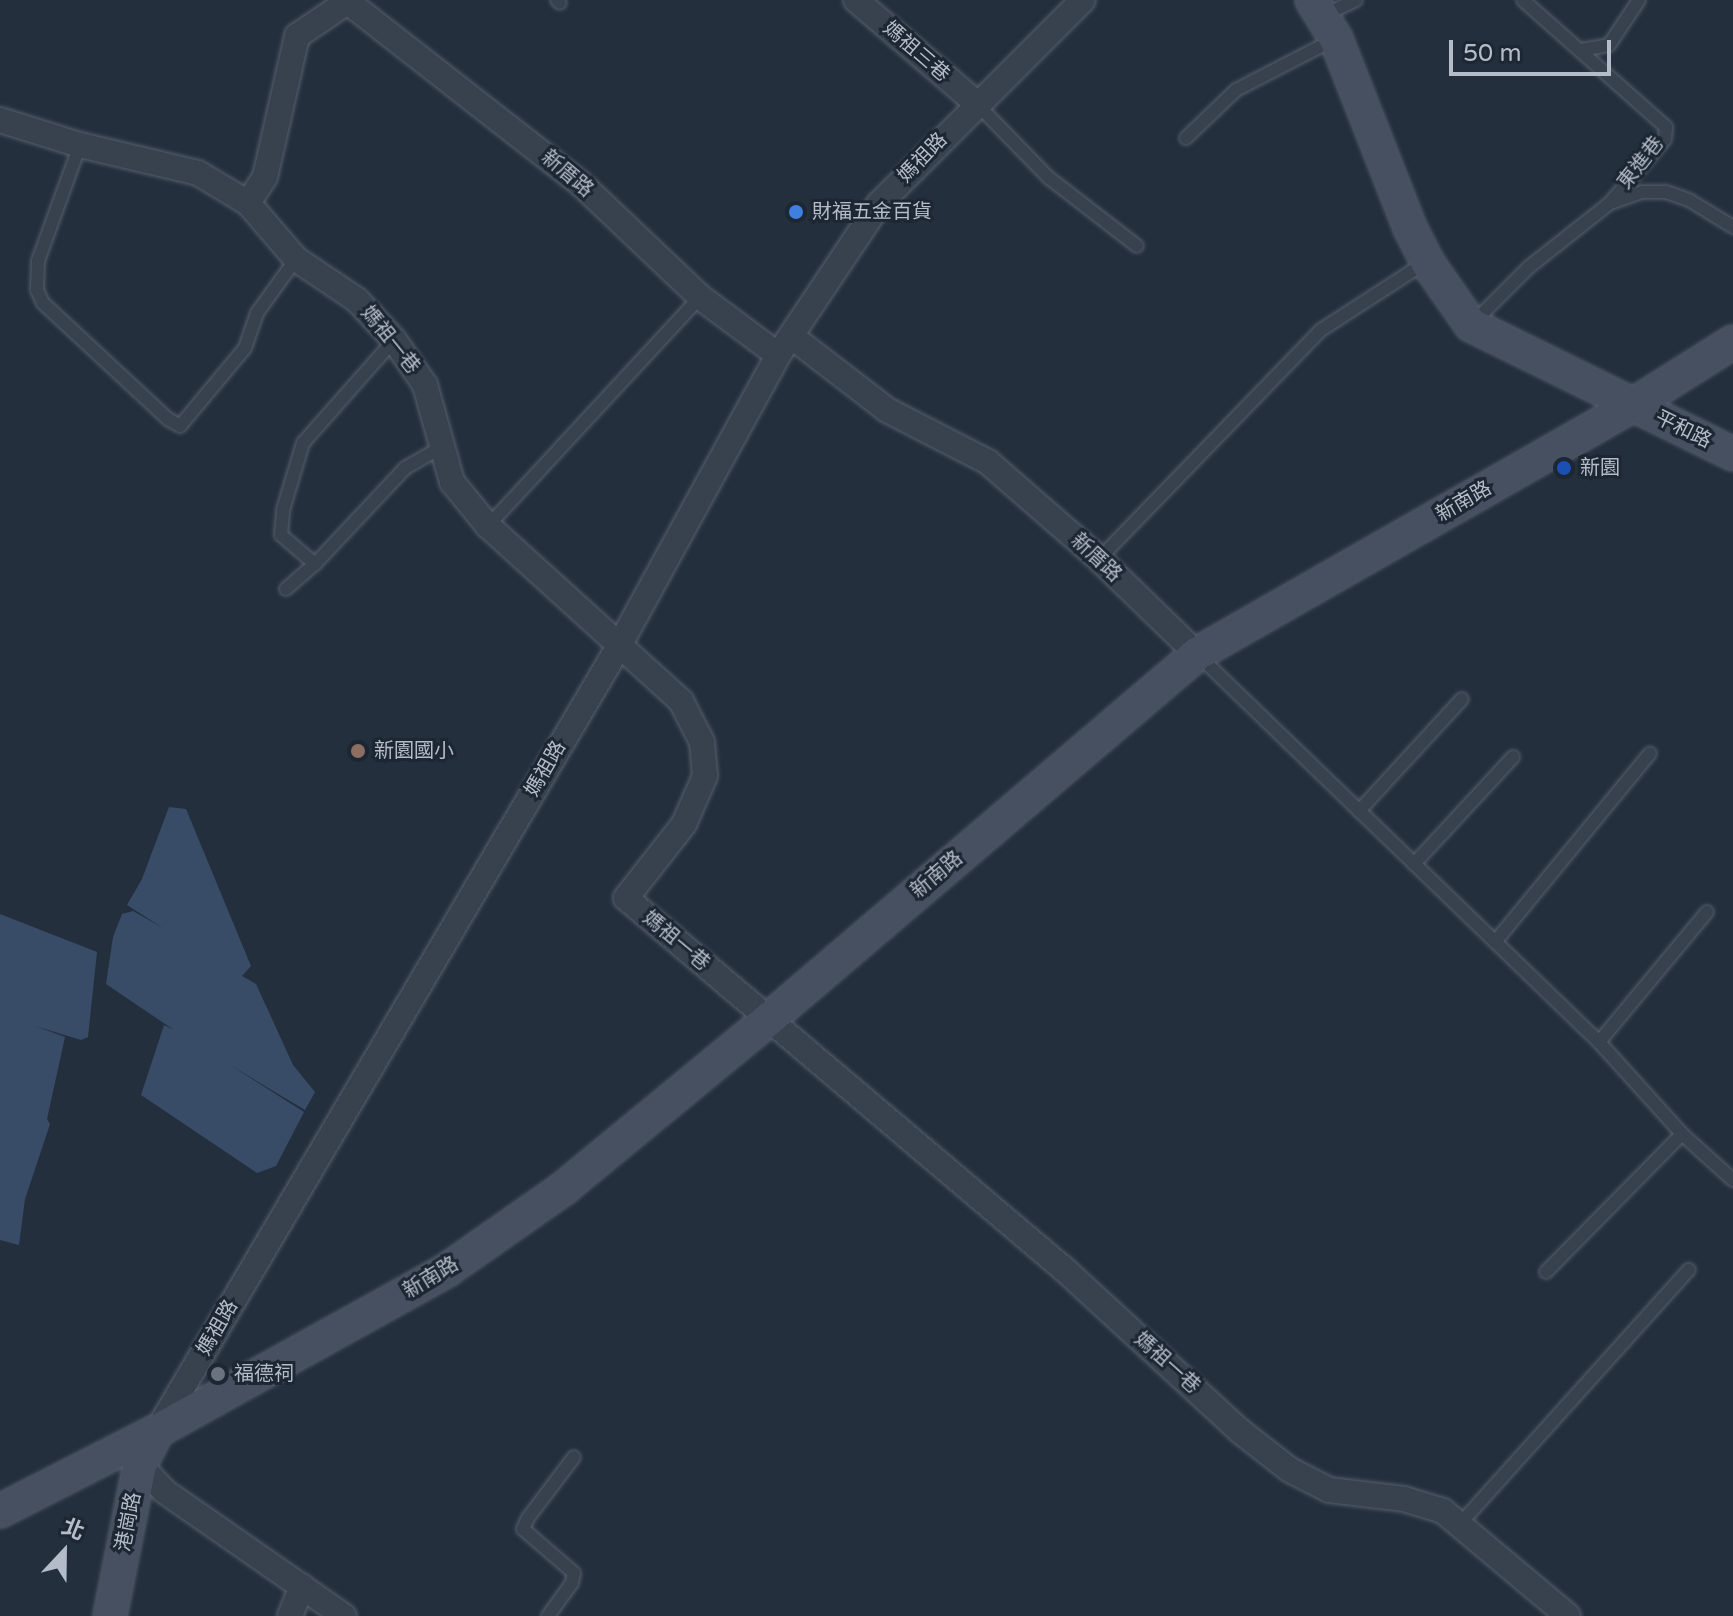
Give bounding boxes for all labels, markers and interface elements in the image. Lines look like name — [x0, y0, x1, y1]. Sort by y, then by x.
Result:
street label: 媽祖三巷 — [878, 17, 954, 87]
scale bar — [1453, 24, 1615, 74]
text: 50 m — [1463, 39, 1521, 68]
street label: 媽祖路 — [894, 128, 952, 188]
street label: 東進巷 — [1613, 132, 1669, 194]
street label: 新厝路 — [536, 146, 598, 202]
place label: 財福五金百貨 — [812, 200, 932, 224]
marker: 財福五金百貨 — [787, 203, 805, 221]
street label: 媽祖一巷 — [356, 301, 424, 379]
street label: 平和路 — [1651, 406, 1715, 454]
place label: 新園 — [1580, 456, 1620, 480]
marker: 新園 — [1555, 459, 1573, 477]
street label: 新南路 — [1432, 477, 1496, 527]
street label: 新厝路 — [1066, 529, 1126, 587]
street label: 媽祖路 — [521, 737, 571, 801]
place label: 新園國小 — [374, 739, 454, 763]
marker: 新園國小 — [349, 742, 367, 760]
street label: 新南路 — [906, 847, 968, 903]
street label: 媽祖一巷 — [638, 906, 714, 976]
street label: 新南路 — [399, 1252, 463, 1304]
street label: 媽祖路 — [193, 1296, 243, 1360]
street label: 媽祖一巷 — [1129, 1327, 1205, 1399]
place label: 福德祠 — [234, 1362, 294, 1386]
marker: 福德祠 — [209, 1365, 227, 1383]
street label: 港崗路 — [111, 1490, 147, 1554]
north arrow — [24, 1512, 104, 1592]
text: 北 — [58, 1514, 88, 1546]

